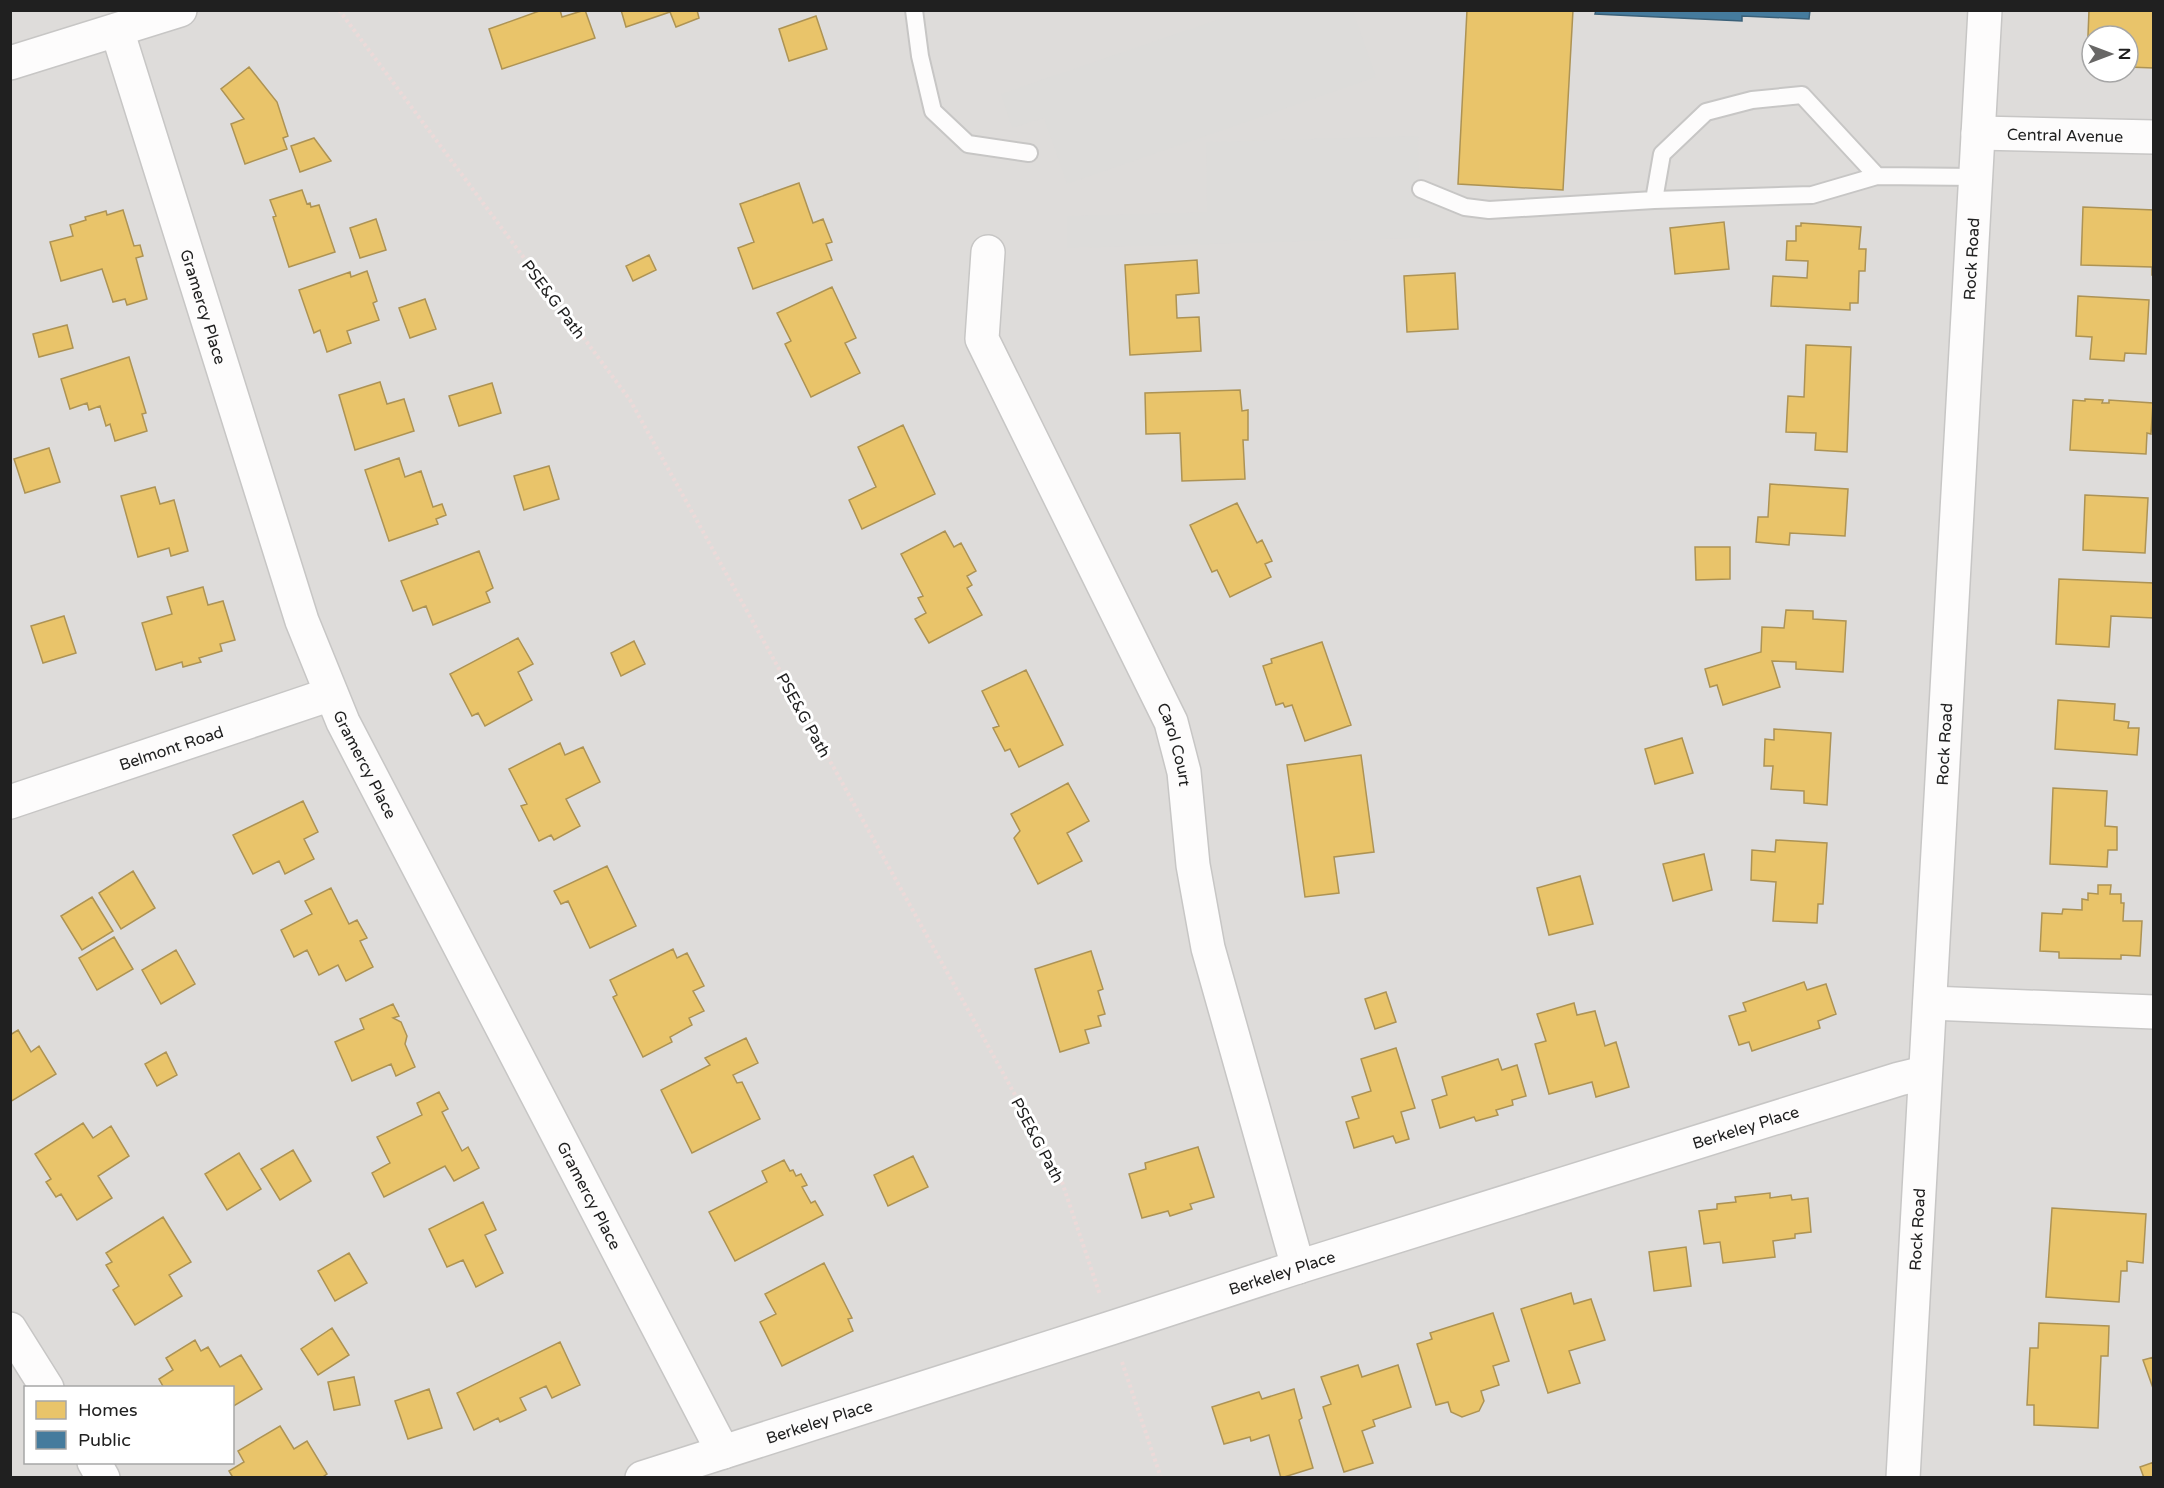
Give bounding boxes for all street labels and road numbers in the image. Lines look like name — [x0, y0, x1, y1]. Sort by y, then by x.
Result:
street label: Central Avenue — [2007, 125, 2123, 147]
street label: Rock Road — [1960, 217, 1984, 301]
street label: Gramercy Place — [175, 247, 230, 367]
street label: PSE&G Path — [517, 256, 589, 343]
street label: PSE&G Path — [772, 670, 835, 761]
street label: Carol Court — [1152, 700, 1194, 787]
street label: Rock Road — [1933, 702, 1957, 786]
street label: Gramercy Place — [328, 708, 401, 822]
street label: Belmont Road — [117, 722, 226, 776]
street label: PSE&G Path — [1006, 1094, 1068, 1187]
street label: Berkeley Place — [1690, 1102, 1802, 1154]
street label: Gramercy Place — [552, 1138, 625, 1253]
street label: Rock Road — [1906, 1188, 1930, 1271]
street label: Berkeley Place — [1226, 1247, 1338, 1300]
street label: Berkeley Place — [764, 1396, 875, 1449]

